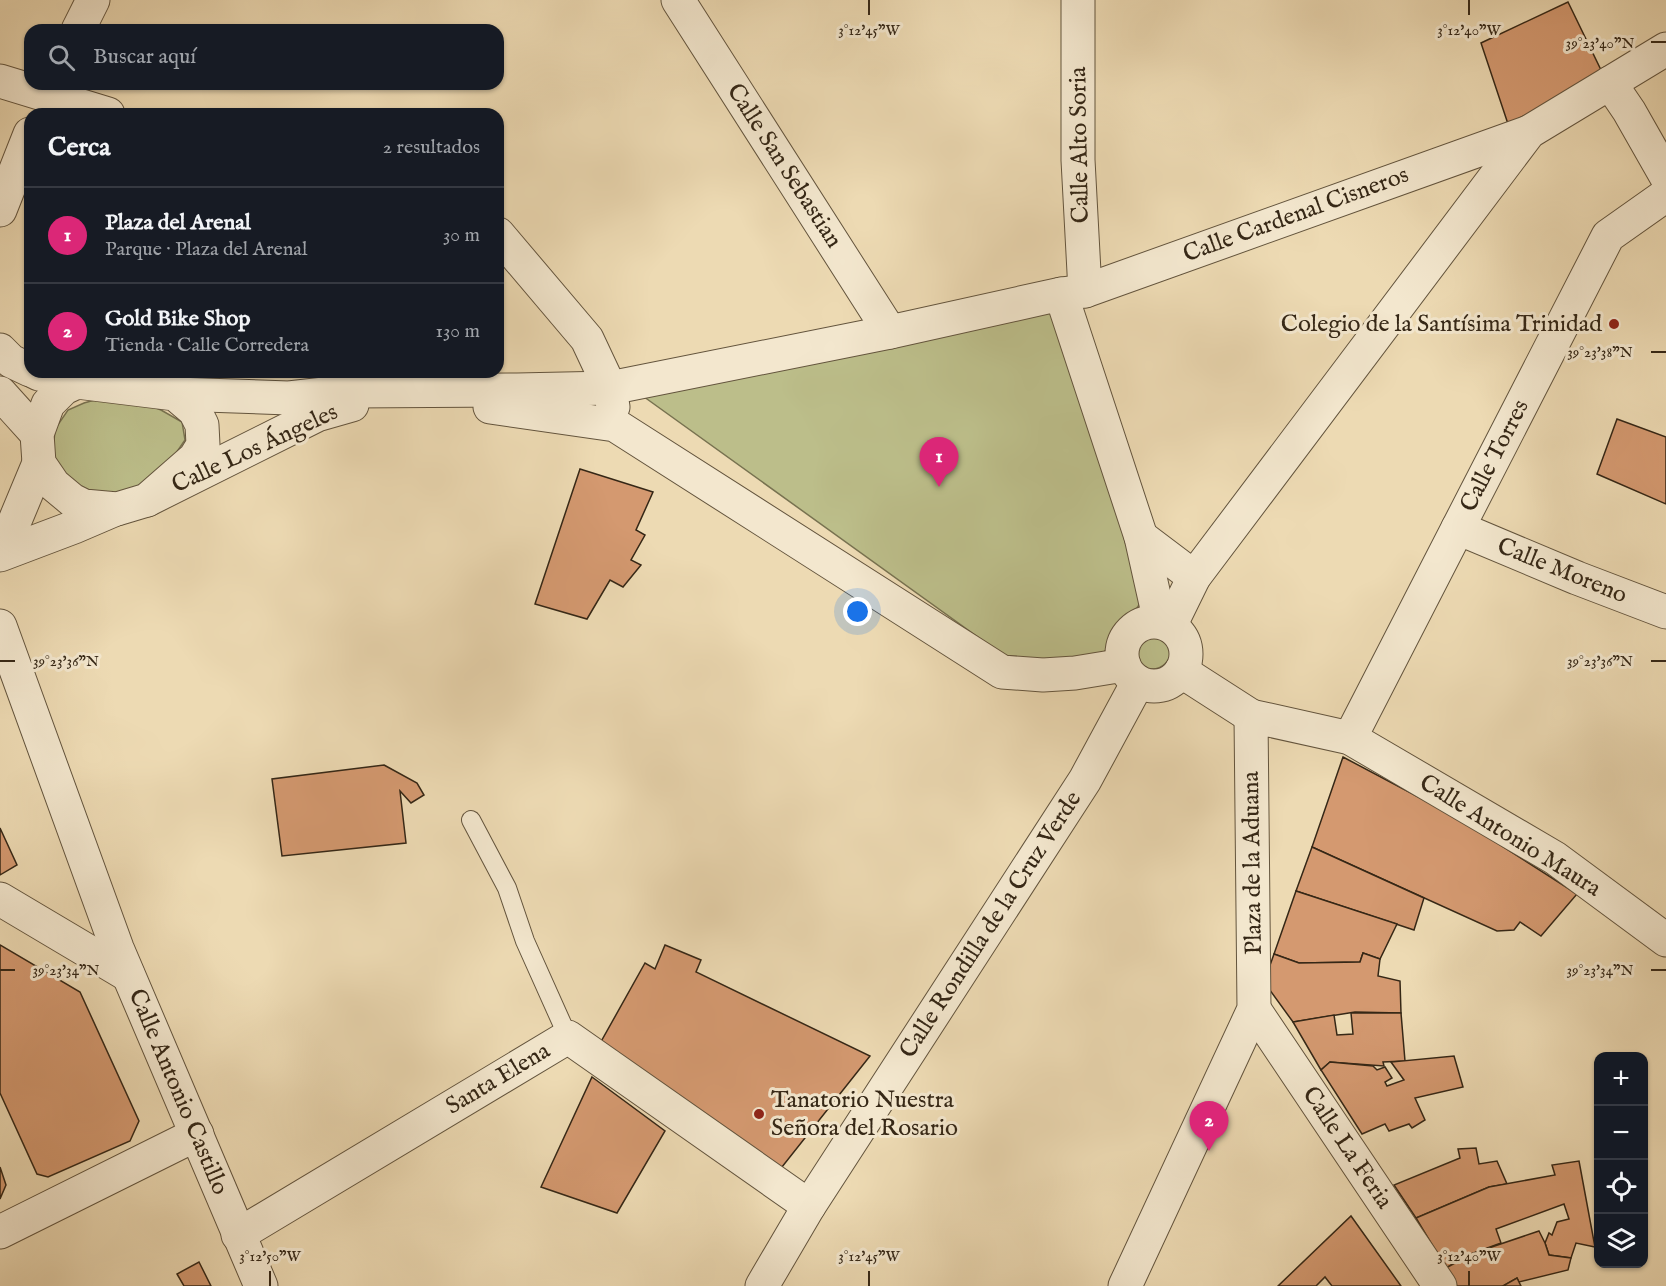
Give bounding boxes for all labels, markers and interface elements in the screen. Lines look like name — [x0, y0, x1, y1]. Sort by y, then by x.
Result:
text: 3°12'45"W — [838, 21, 900, 40]
text: 3°12'40"W — [1437, 21, 1501, 40]
search box — [24, 24, 504, 90]
text: 39°23'40"N — [1566, 34, 1634, 53]
icon: search — [45, 41, 78, 74]
text: Buscar aquí — [93, 43, 196, 71]
street label: Calle Alto Soria — [1063, 66, 1097, 224]
street label: Calle San Sebastian — [719, 78, 849, 254]
text: Cerca — [48, 131, 110, 164]
text: 2 resultados — [383, 135, 480, 160]
street label: Calle Cardenal Cisneros — [1179, 160, 1413, 270]
text: Plaza del Arenal — [105, 209, 251, 237]
text: 1 — [64, 223, 71, 248]
text: 30 m — [443, 223, 480, 248]
text: Parque · Plaza del Arenal — [105, 237, 307, 262]
text: Gold Bike Shop — [105, 305, 250, 333]
place label: Colegio de la Santísima Trinidad — [1281, 309, 1602, 340]
marker: Colegio de la Santísima Trinidad — [1607, 317, 1621, 331]
text: 2 — [63, 319, 72, 344]
text: 130 m — [435, 319, 480, 344]
text: Tienda · Calle Corredera — [105, 333, 309, 358]
text: 39°23'38"N — [1567, 343, 1633, 362]
street label: Calle Torres — [1453, 395, 1537, 517]
street label: Calle Los Ángeles — [167, 397, 343, 501]
pin: 1 — [920, 438, 958, 487]
street label: Calle Moreno — [1492, 531, 1632, 611]
your location — [843, 597, 872, 626]
text: 39°23'36"N — [33, 652, 99, 671]
text: 39°23'36"N — [1567, 652, 1633, 671]
street label: Calle Antonio Maura — [1413, 768, 1607, 905]
street label: Plaza de la Aduana — [1236, 770, 1270, 955]
street label: Calle Rondilla de la Cruz Verde — [893, 785, 1089, 1065]
text: 39°23'34"N — [32, 961, 100, 980]
text: 39°23'34"N — [1566, 961, 1634, 980]
street label: Calle Antonio Castillo — [121, 984, 235, 1200]
street label: Santa Elena — [440, 1035, 556, 1122]
map controls — [1594, 1052, 1648, 1268]
button: + — [1594, 1052, 1648, 1106]
street label: Calle La Feria — [1295, 1081, 1400, 1216]
place label: Tanatorio Nuestra Señora del Rosario — [771, 1085, 958, 1144]
pin: 2 — [1190, 1102, 1228, 1151]
button: − — [1594, 1106, 1648, 1160]
marker: Tanatorio Nuestra Señora del Rosario — [752, 1107, 766, 1121]
button: locate — [1594, 1160, 1648, 1214]
button: layers — [1594, 1214, 1648, 1268]
text: 3°12'50"W — [239, 1247, 302, 1266]
text: 3°12'45"W — [838, 1247, 900, 1266]
text: 3°12'40"W — [1437, 1247, 1501, 1266]

